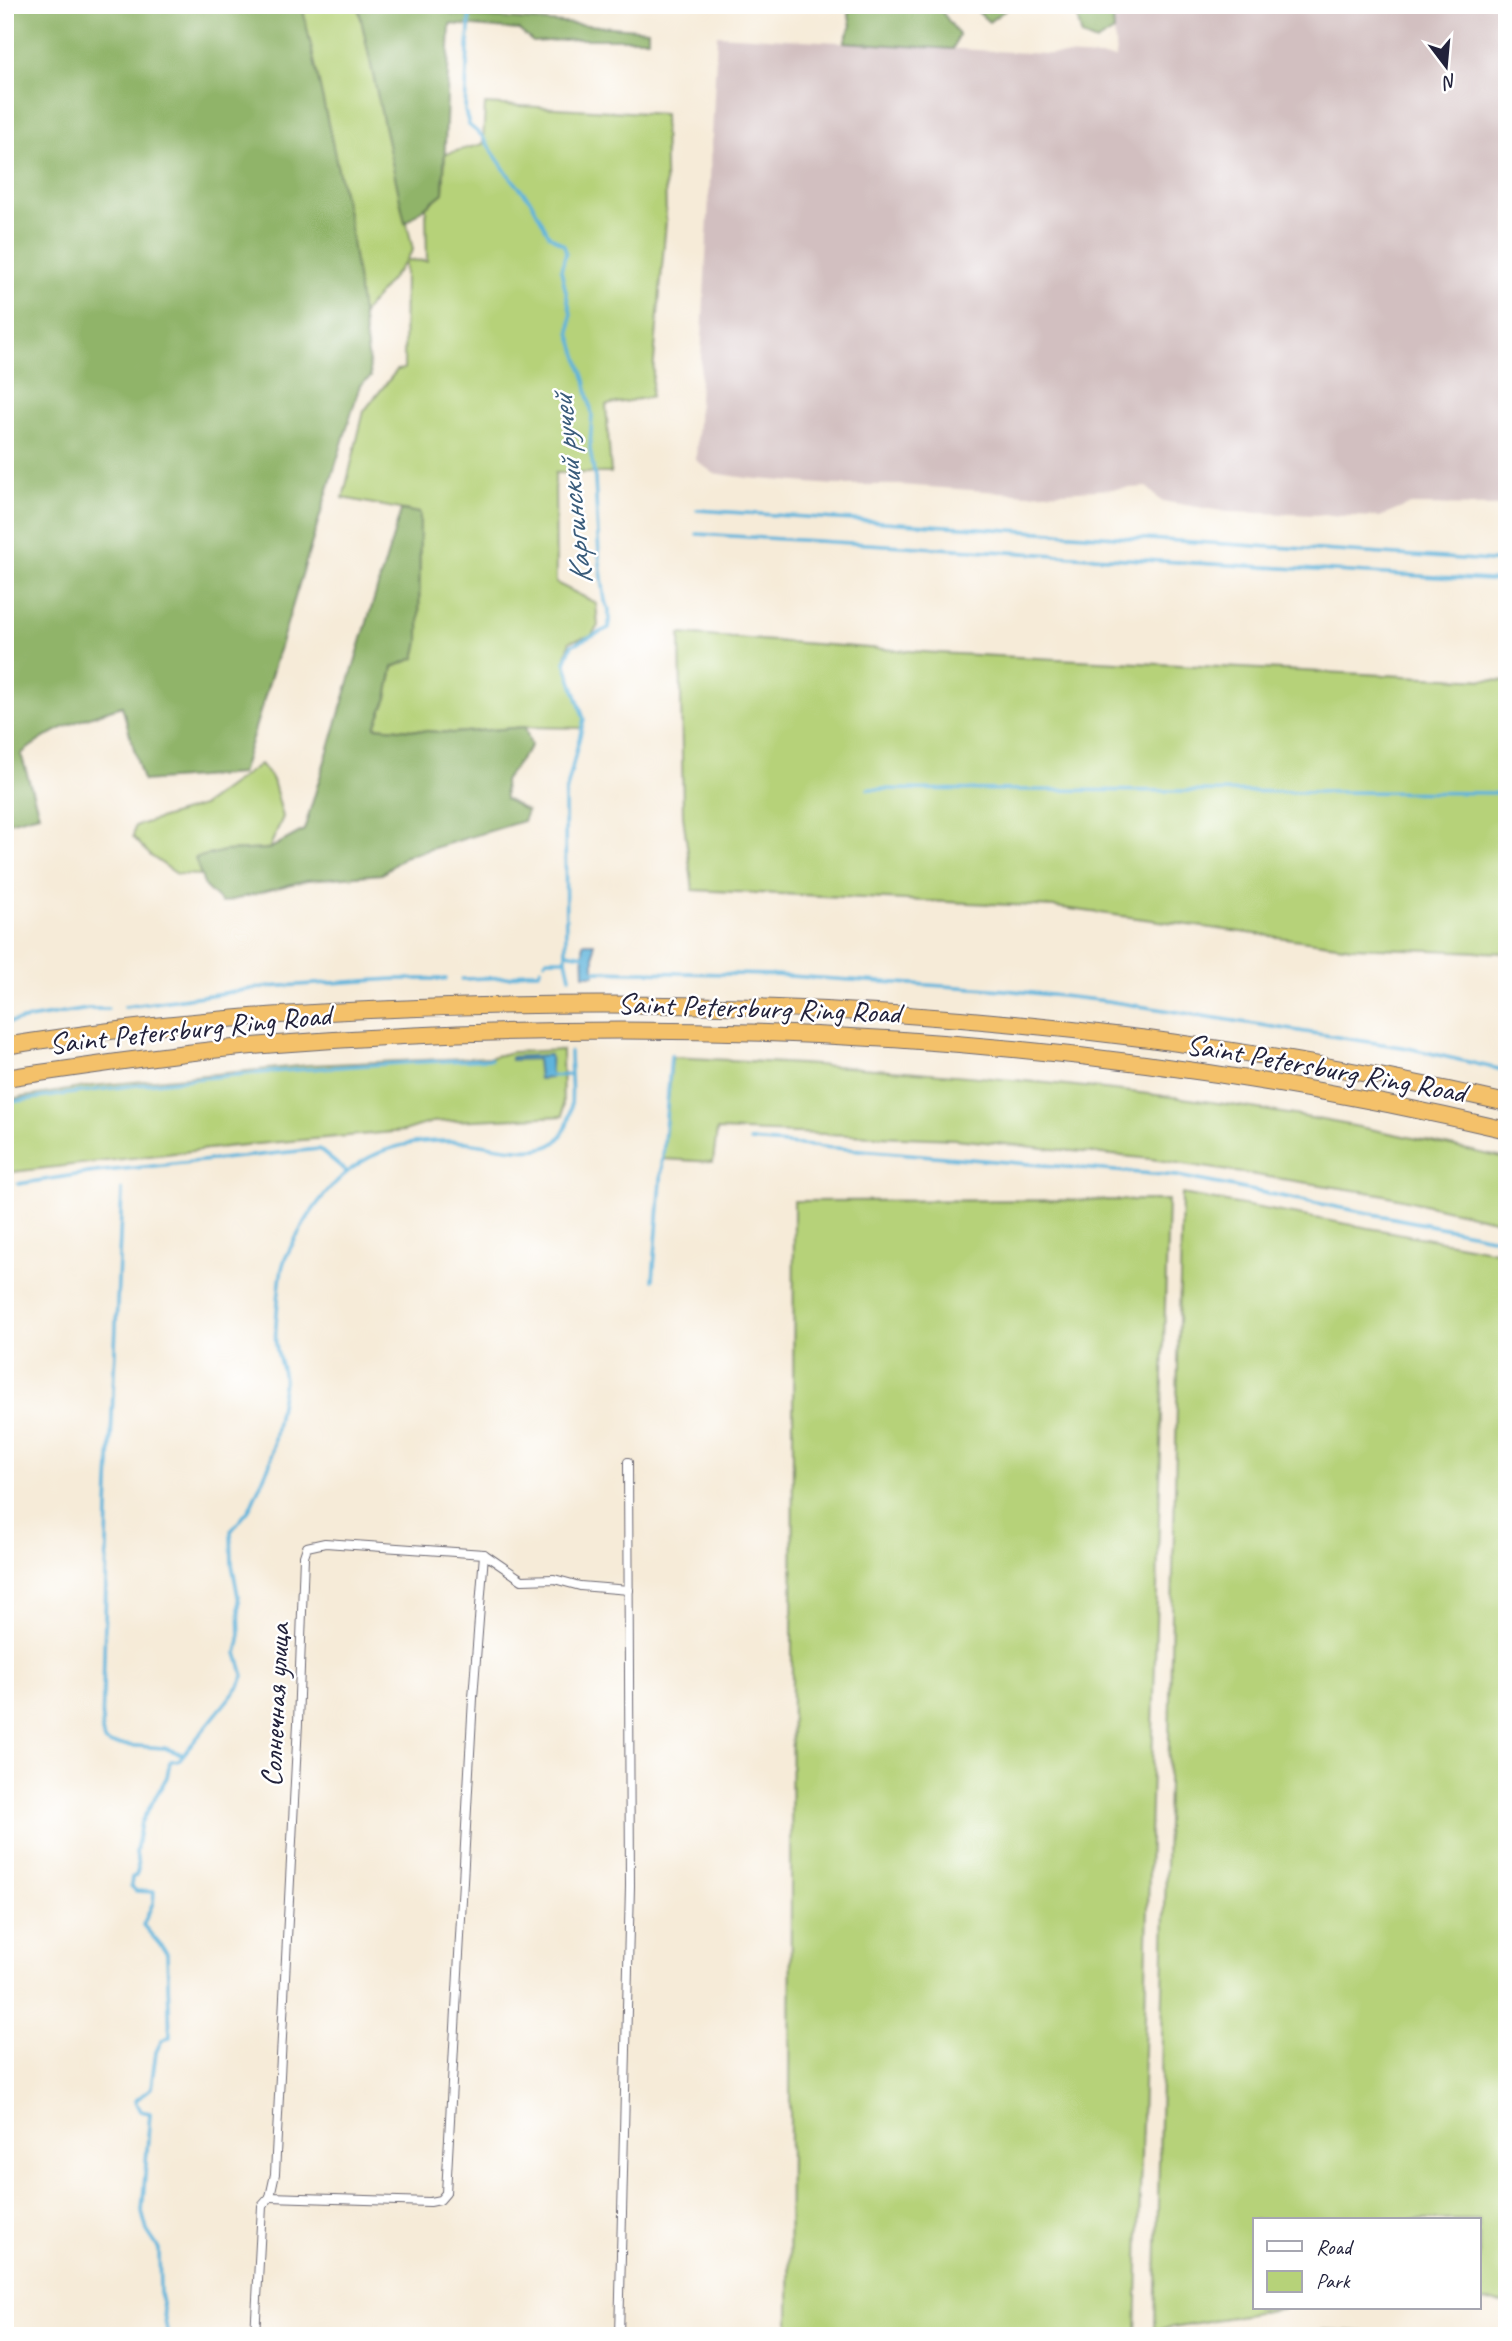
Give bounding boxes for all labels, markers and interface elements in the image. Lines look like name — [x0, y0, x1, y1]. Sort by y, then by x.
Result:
north arrow — [1410, 32, 1480, 102]
text: N — [1438, 68, 1459, 95]
water label: Каргинский ручей — [540, 387, 602, 587]
street label: Saint Petersburg Ring Road — [617, 984, 905, 1032]
street label: Saint Petersburg Ring Road — [47, 995, 337, 1063]
street label: Saint Petersburg Ring Road — [1183, 1025, 1473, 1112]
street label: Солнечная улица — [252, 1620, 298, 1788]
legend — [1253, 2218, 1480, 2310]
text: Road — [1316, 2234, 1355, 2260]
text: Park — [1316, 2268, 1351, 2294]

